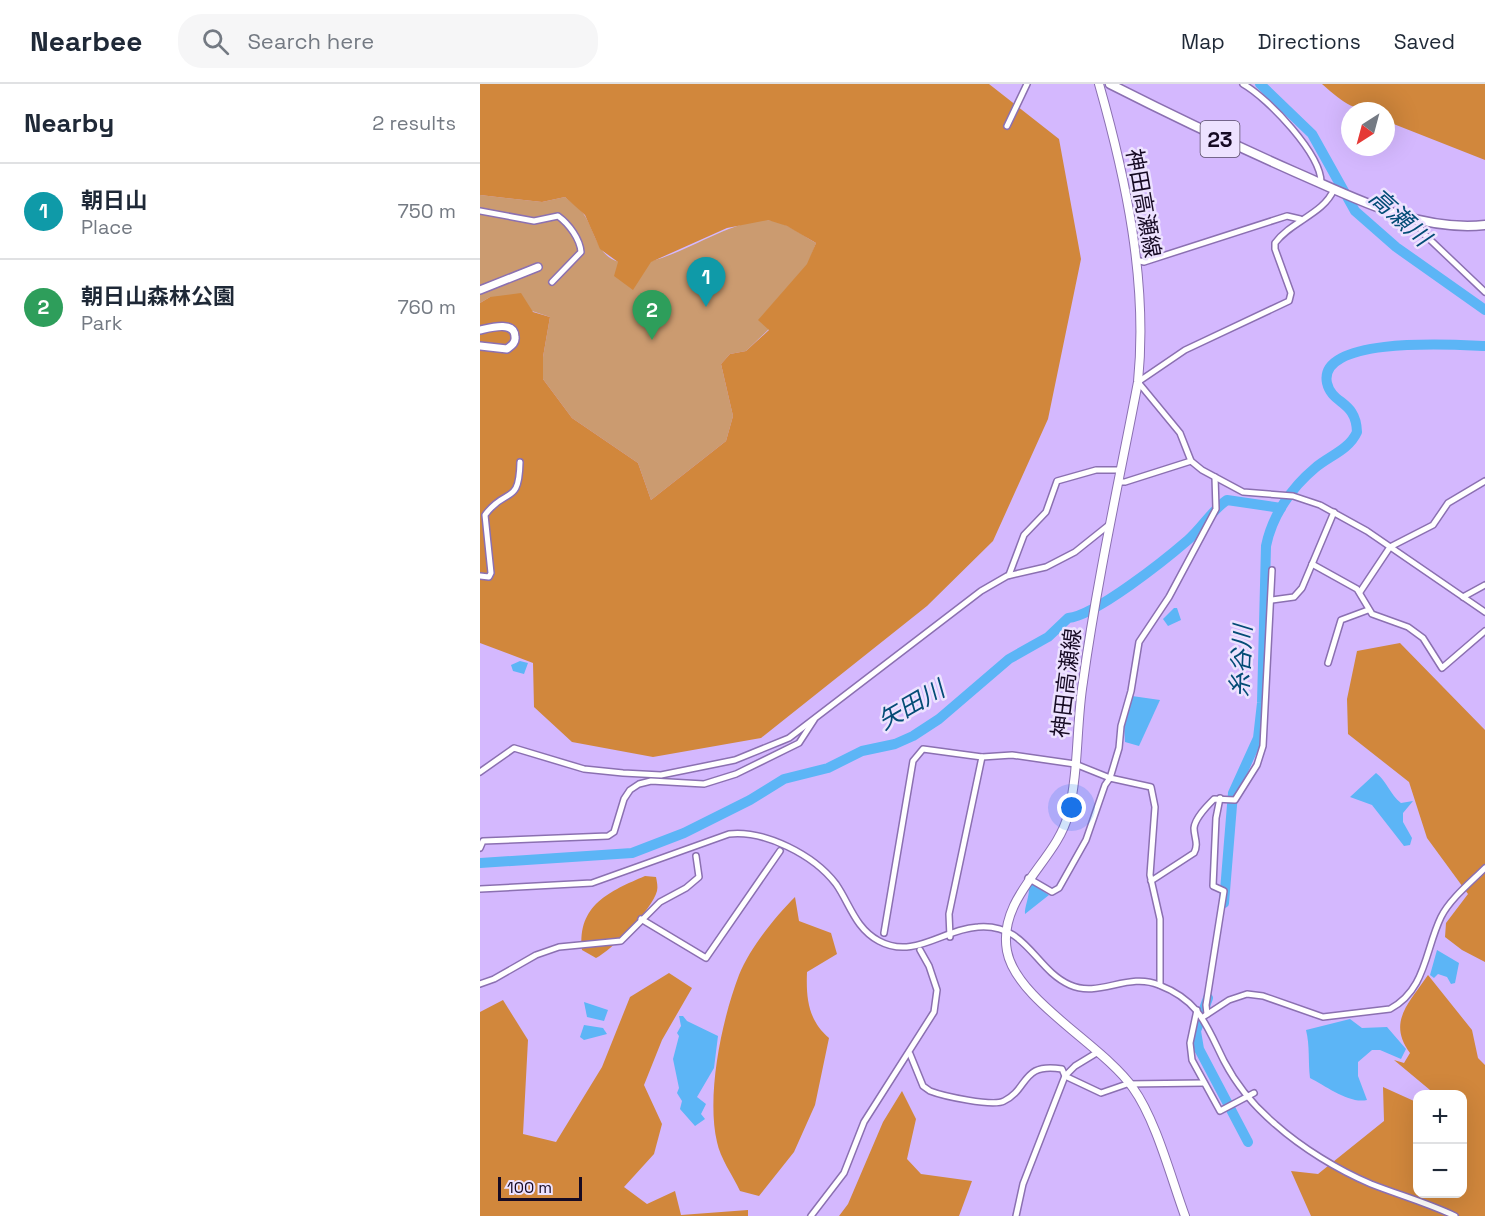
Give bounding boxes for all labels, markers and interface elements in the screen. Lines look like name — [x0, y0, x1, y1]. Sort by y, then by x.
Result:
search box — [178, 14, 598, 68]
text: Nearbee — [30, 23, 142, 59]
icon: search — [199, 25, 232, 58]
text: Search here — [247, 27, 374, 55]
text: Map — [1181, 28, 1225, 55]
text: Directions — [1258, 28, 1361, 55]
text: Saved — [1394, 28, 1455, 55]
north arrow — [1341, 102, 1395, 156]
text: Nearby — [24, 106, 114, 140]
text: 2 results — [372, 110, 456, 136]
road number: 23 — [1200, 121, 1240, 157]
street label: 神田高瀬線 — [1121, 146, 1167, 260]
water label: 高瀬川 — [1363, 181, 1439, 255]
text: 朝日山 — [81, 186, 147, 214]
text: 1 — [39, 198, 48, 224]
text: 750 m — [398, 198, 456, 224]
text: Place — [81, 214, 133, 240]
pin: 1 — [686, 258, 726, 307]
text: 朝日山森林公園 — [81, 282, 235, 310]
pin: 2 — [632, 290, 672, 340]
text: 2 — [38, 294, 49, 320]
text: 760 m — [397, 294, 456, 320]
text: Park — [81, 310, 123, 336]
water label: 糸谷川 — [1224, 621, 1259, 698]
street label: 神田高瀬線 — [1045, 627, 1087, 739]
water label: 矢田川 — [872, 672, 953, 736]
your location — [1057, 793, 1086, 822]
map controls — [1413, 1090, 1467, 1198]
button: + — [1413, 1090, 1467, 1144]
button: − — [1413, 1144, 1467, 1198]
scale bar — [498, 1174, 582, 1202]
text: 100 m — [507, 1177, 552, 1198]

